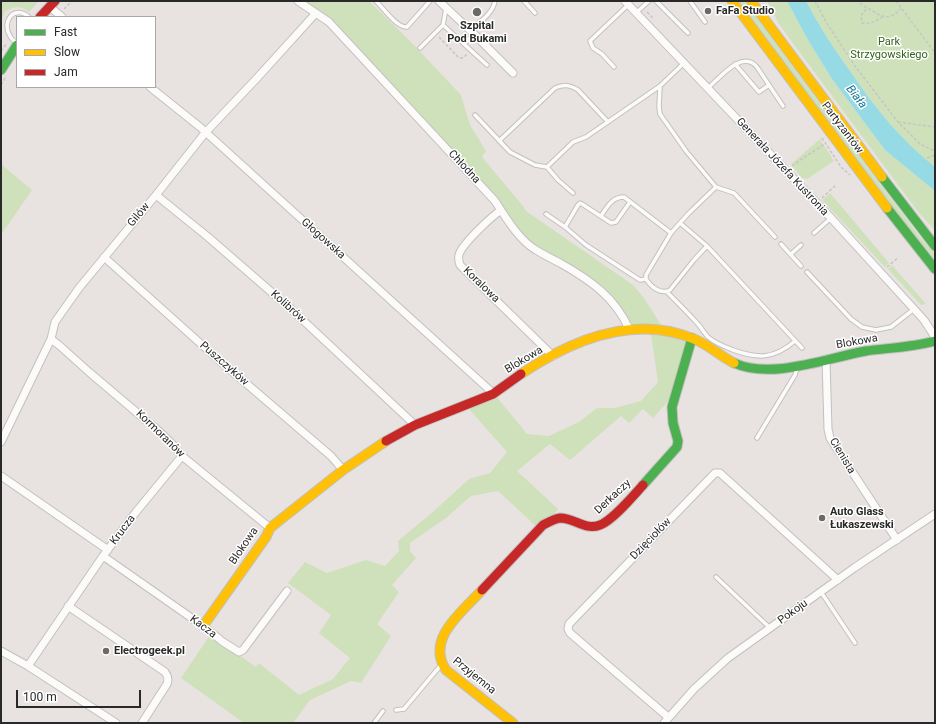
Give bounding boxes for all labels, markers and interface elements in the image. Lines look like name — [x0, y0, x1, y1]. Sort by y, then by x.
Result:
place label: FaFa Studio — [716, 4, 774, 18]
marker: Szpital Pod Bukami — [471, 6, 483, 18]
marker: FaFa Studio — [703, 6, 713, 16]
legend — [16, 16, 156, 88]
place label: Szpital Pod Bukami — [447, 19, 507, 45]
text: Fast — [54, 25, 77, 39]
park label: Park Strzygowskiego — [850, 35, 928, 61]
text: Slow — [54, 45, 80, 59]
text: Jam — [54, 65, 78, 79]
water label: Biała — [842, 82, 870, 112]
street label: Partyzantów — [818, 100, 866, 156]
street label: Generała Józefa Kustronia — [733, 115, 831, 219]
street label: Chłodna — [445, 148, 483, 186]
street label: Gilów — [125, 200, 153, 230]
street label: Głogowska — [298, 216, 348, 262]
street label: Koralowa — [460, 264, 502, 306]
street label: Kolibrów — [268, 288, 308, 326]
street label: Blokowa — [835, 332, 879, 352]
street label: Puszczyków — [197, 339, 251, 389]
street label: Blokowa — [503, 344, 545, 376]
street label: Kormoranów — [133, 407, 187, 461]
street label: Cienista — [826, 436, 858, 476]
street label: Derkaczy — [592, 477, 634, 517]
place label: Auto Glass Łukaszewski — [830, 505, 894, 531]
street label: Krucza — [108, 512, 138, 548]
marker: Auto Glass Łukaszewski — [817, 513, 827, 523]
street label: Dzięciołów — [628, 515, 674, 563]
street label: Blokowa — [227, 525, 261, 567]
street label: Pokoju — [775, 597, 811, 627]
street label: Kacza — [187, 613, 219, 641]
place label: Electrogeek.pl — [114, 644, 185, 658]
marker: Electrogeek.pl — [101, 646, 111, 656]
street label: Przyjemna — [450, 655, 498, 697]
scale bar — [18, 682, 143, 708]
text: 100 m — [23, 690, 57, 704]

